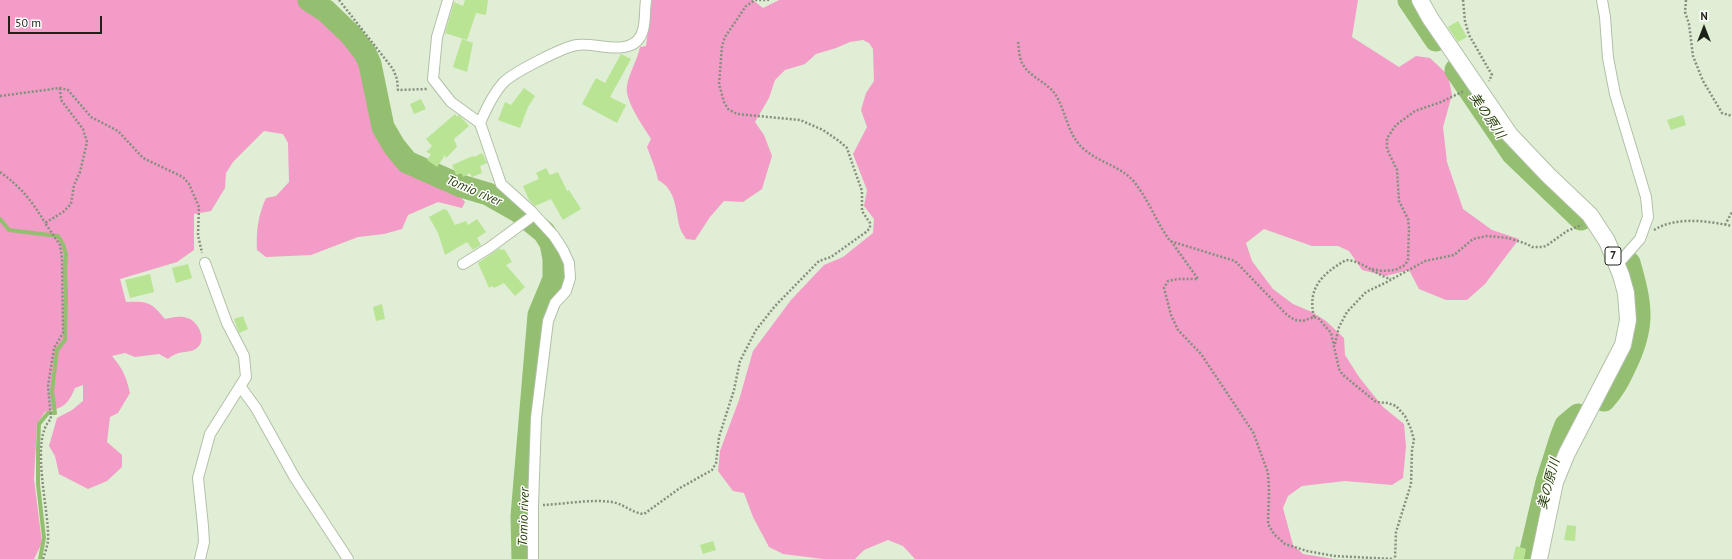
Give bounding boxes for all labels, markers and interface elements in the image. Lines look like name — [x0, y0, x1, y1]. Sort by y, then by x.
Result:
scale bar — [10, 8, 104, 34]
north arrow — [1684, 8, 1724, 48]
text: N — [1700, 9, 1708, 23]
text: 50 m — [15, 15, 41, 30]
water label: 美の原川 — [1466, 90, 1508, 142]
water label: Tomio river — [444, 172, 504, 210]
road number: 7 — [1605, 247, 1621, 265]
water label: 美の原川 — [1535, 457, 1563, 511]
water label: Tomio river — [515, 487, 533, 547]

